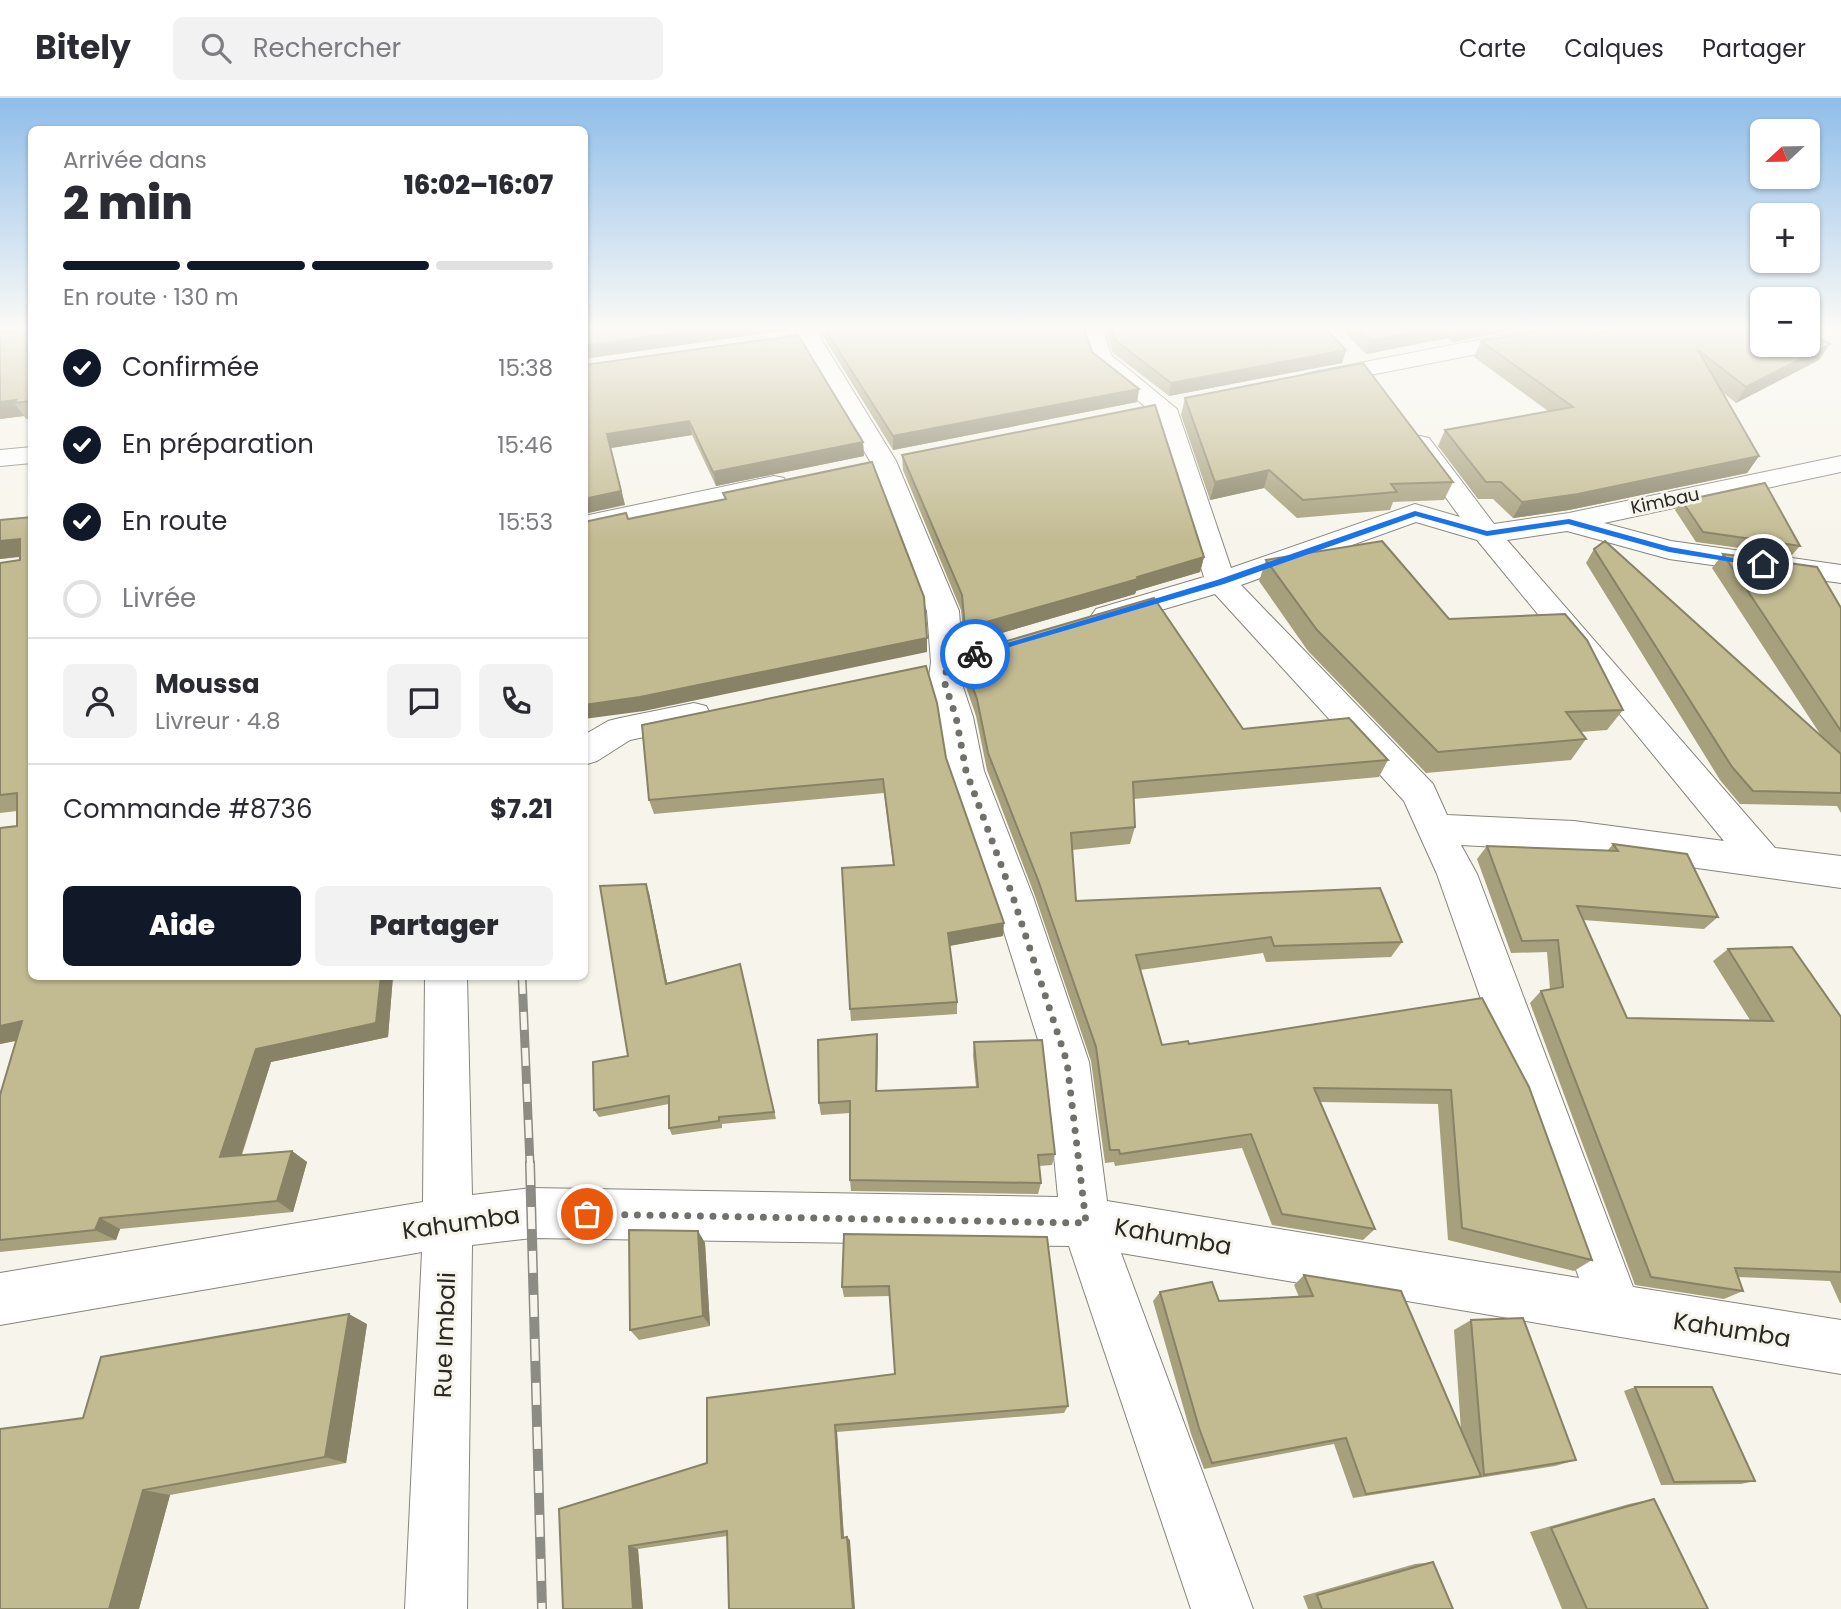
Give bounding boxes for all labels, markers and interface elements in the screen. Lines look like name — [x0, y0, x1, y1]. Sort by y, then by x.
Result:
search box — [173, 17, 663, 80]
text: Bitely — [35, 24, 131, 71]
icon: search — [197, 29, 235, 67]
text: Rechercher — [253, 30, 401, 66]
text: Carte — [1459, 32, 1526, 65]
text: Calques — [1564, 32, 1664, 65]
text: Partager — [1702, 32, 1806, 65]
north arrow — [1750, 119, 1820, 189]
map controls — [1750, 119, 1820, 357]
text: Arrivée dans — [63, 144, 207, 176]
text: 16:02–16:07 — [404, 167, 553, 203]
text: 2 min — [63, 171, 193, 235]
button: + — [1750, 203, 1820, 273]
text: En route · 130 m — [63, 281, 239, 313]
button: − — [1750, 287, 1820, 357]
icon: check — [63, 349, 101, 387]
text: Confirmée — [122, 349, 259, 385]
text: 15:38 — [498, 352, 553, 384]
icon: check — [63, 426, 101, 464]
text: En préparation — [122, 426, 314, 462]
text: 15:46 — [497, 429, 553, 461]
street label: Kimbau — [1628, 481, 1702, 520]
icon: check — [63, 503, 101, 541]
text: En route — [122, 503, 227, 539]
text: 15:53 — [498, 506, 553, 538]
pin — [1733, 534, 1793, 594]
icon: home — [1744, 545, 1782, 583]
text: Livrée — [122, 580, 196, 616]
courier — [940, 619, 1010, 689]
icon: bike — [956, 635, 994, 673]
button: person — [63, 664, 137, 738]
button: chat — [387, 664, 461, 738]
button: phone — [479, 664, 553, 738]
text: Moussa — [155, 666, 260, 702]
text: Livreur · 4.8 — [155, 705, 281, 737]
text: Commande #8736 — [63, 791, 312, 827]
text: $7.21 — [490, 791, 553, 827]
button: Aide — [63, 886, 301, 966]
button: Partager — [315, 886, 553, 966]
pin — [557, 1184, 617, 1244]
icon: bag — [568, 1195, 606, 1233]
street label: Kahumba — [400, 1198, 522, 1247]
street label: Kahumba — [1112, 1210, 1234, 1263]
street label: Rue Imbali — [426, 1271, 463, 1399]
street label: Kahumba — [1671, 1304, 1793, 1355]

